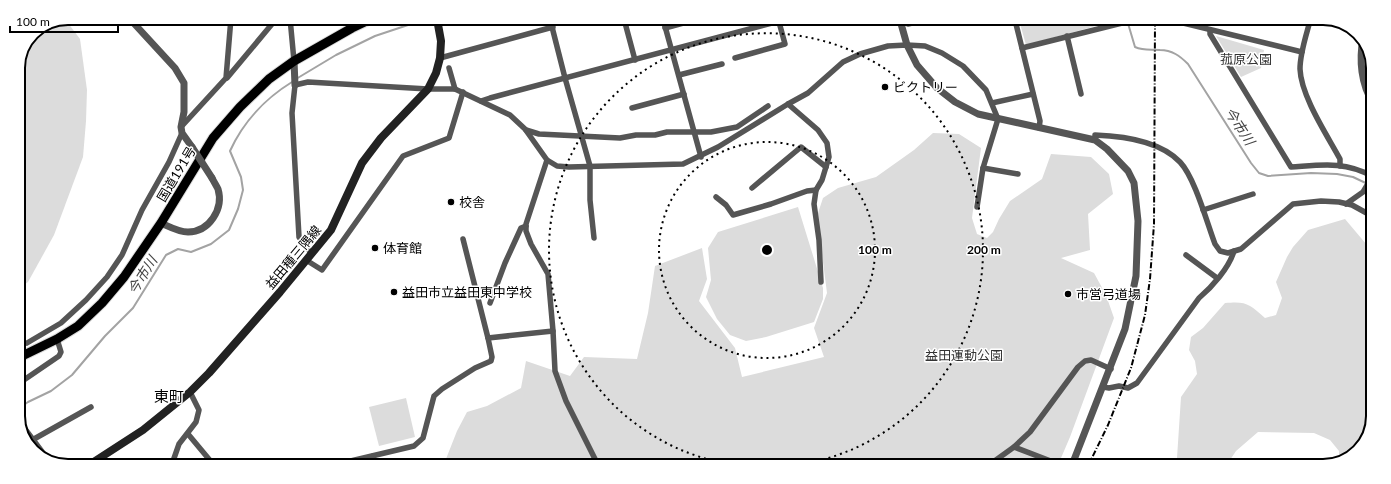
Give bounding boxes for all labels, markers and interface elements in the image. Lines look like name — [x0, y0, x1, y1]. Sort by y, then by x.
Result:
scale bar — [10, 8, 118, 34]
text: 100 m — [16, 14, 50, 29]
park label: 菰原公園 — [1220, 51, 1272, 67]
place label: ビクトリー — [893, 79, 958, 95]
marker: ビクトリー — [880, 82, 890, 92]
water label: 今市川 — [1221, 104, 1260, 150]
street label: 国道191号 — [153, 143, 199, 205]
place label: 校舎 — [459, 194, 485, 210]
marker: 校舎 — [446, 197, 456, 207]
street label: 益田種三隅線 — [262, 222, 324, 292]
place label: 体育館 — [383, 240, 422, 256]
text: 100 m — [858, 242, 892, 257]
text: 200 m — [967, 242, 1001, 257]
marker: 体育館 — [370, 243, 380, 253]
centre of rings — [760, 243, 774, 257]
water label: 今市川 — [124, 251, 161, 297]
place label: 益田市立益田東中学校 — [402, 284, 532, 300]
place label: 市営弓道場 — [1076, 286, 1141, 302]
marker: 益田市立益田東中学校 — [389, 287, 399, 297]
marker: 市営弓道場 — [1063, 289, 1073, 299]
park label: 益田運動公園 — [925, 347, 1003, 363]
district label: 東町 — [154, 387, 184, 405]

